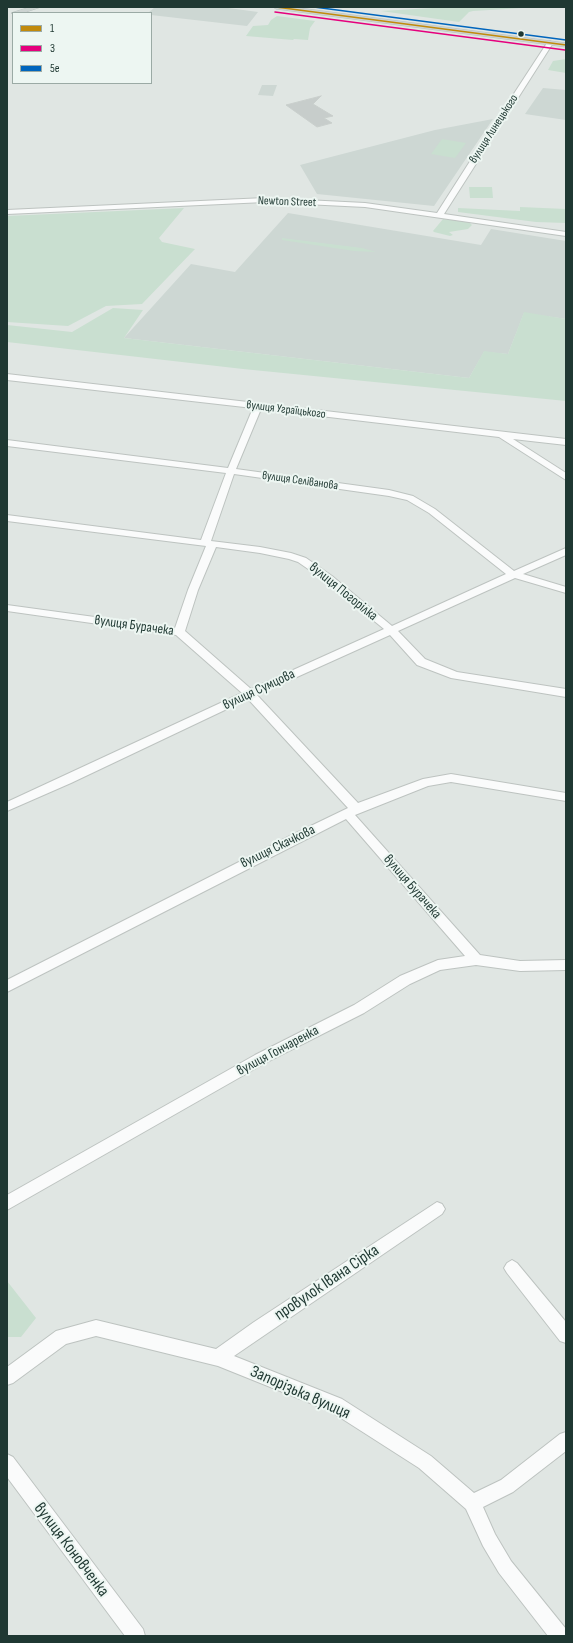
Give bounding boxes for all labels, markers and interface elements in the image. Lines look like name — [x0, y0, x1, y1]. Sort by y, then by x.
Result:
legend — [12, 12, 152, 84]
text: 1 — [50, 21, 54, 36]
unlabelled marker — [516, 29, 526, 39]
text: 3 — [50, 41, 55, 56]
text: 5е — [50, 61, 60, 76]
street label: вулиця Линецького — [466, 92, 522, 166]
street label: Newton Street — [257, 194, 317, 210]
street label: вулиця Уграїцького — [245, 398, 327, 422]
street label: вулиця Селіванова — [261, 469, 339, 493]
street label: вулиця Погорілка — [305, 559, 381, 625]
street label: вулиця Бурачека — [93, 612, 175, 640]
street label: вулиця Сумцова — [220, 666, 298, 714]
street label: вулиця Скачкова — [238, 822, 318, 872]
street label: вулиця Бурачека — [379, 851, 445, 923]
street label: вулиця Гончаренка — [234, 1022, 322, 1080]
street label: провулок Івана Сірка — [271, 1240, 383, 1326]
street label: Запорізька вулиця — [247, 1362, 353, 1424]
street label: вулиця Коновченка — [29, 1499, 113, 1601]

